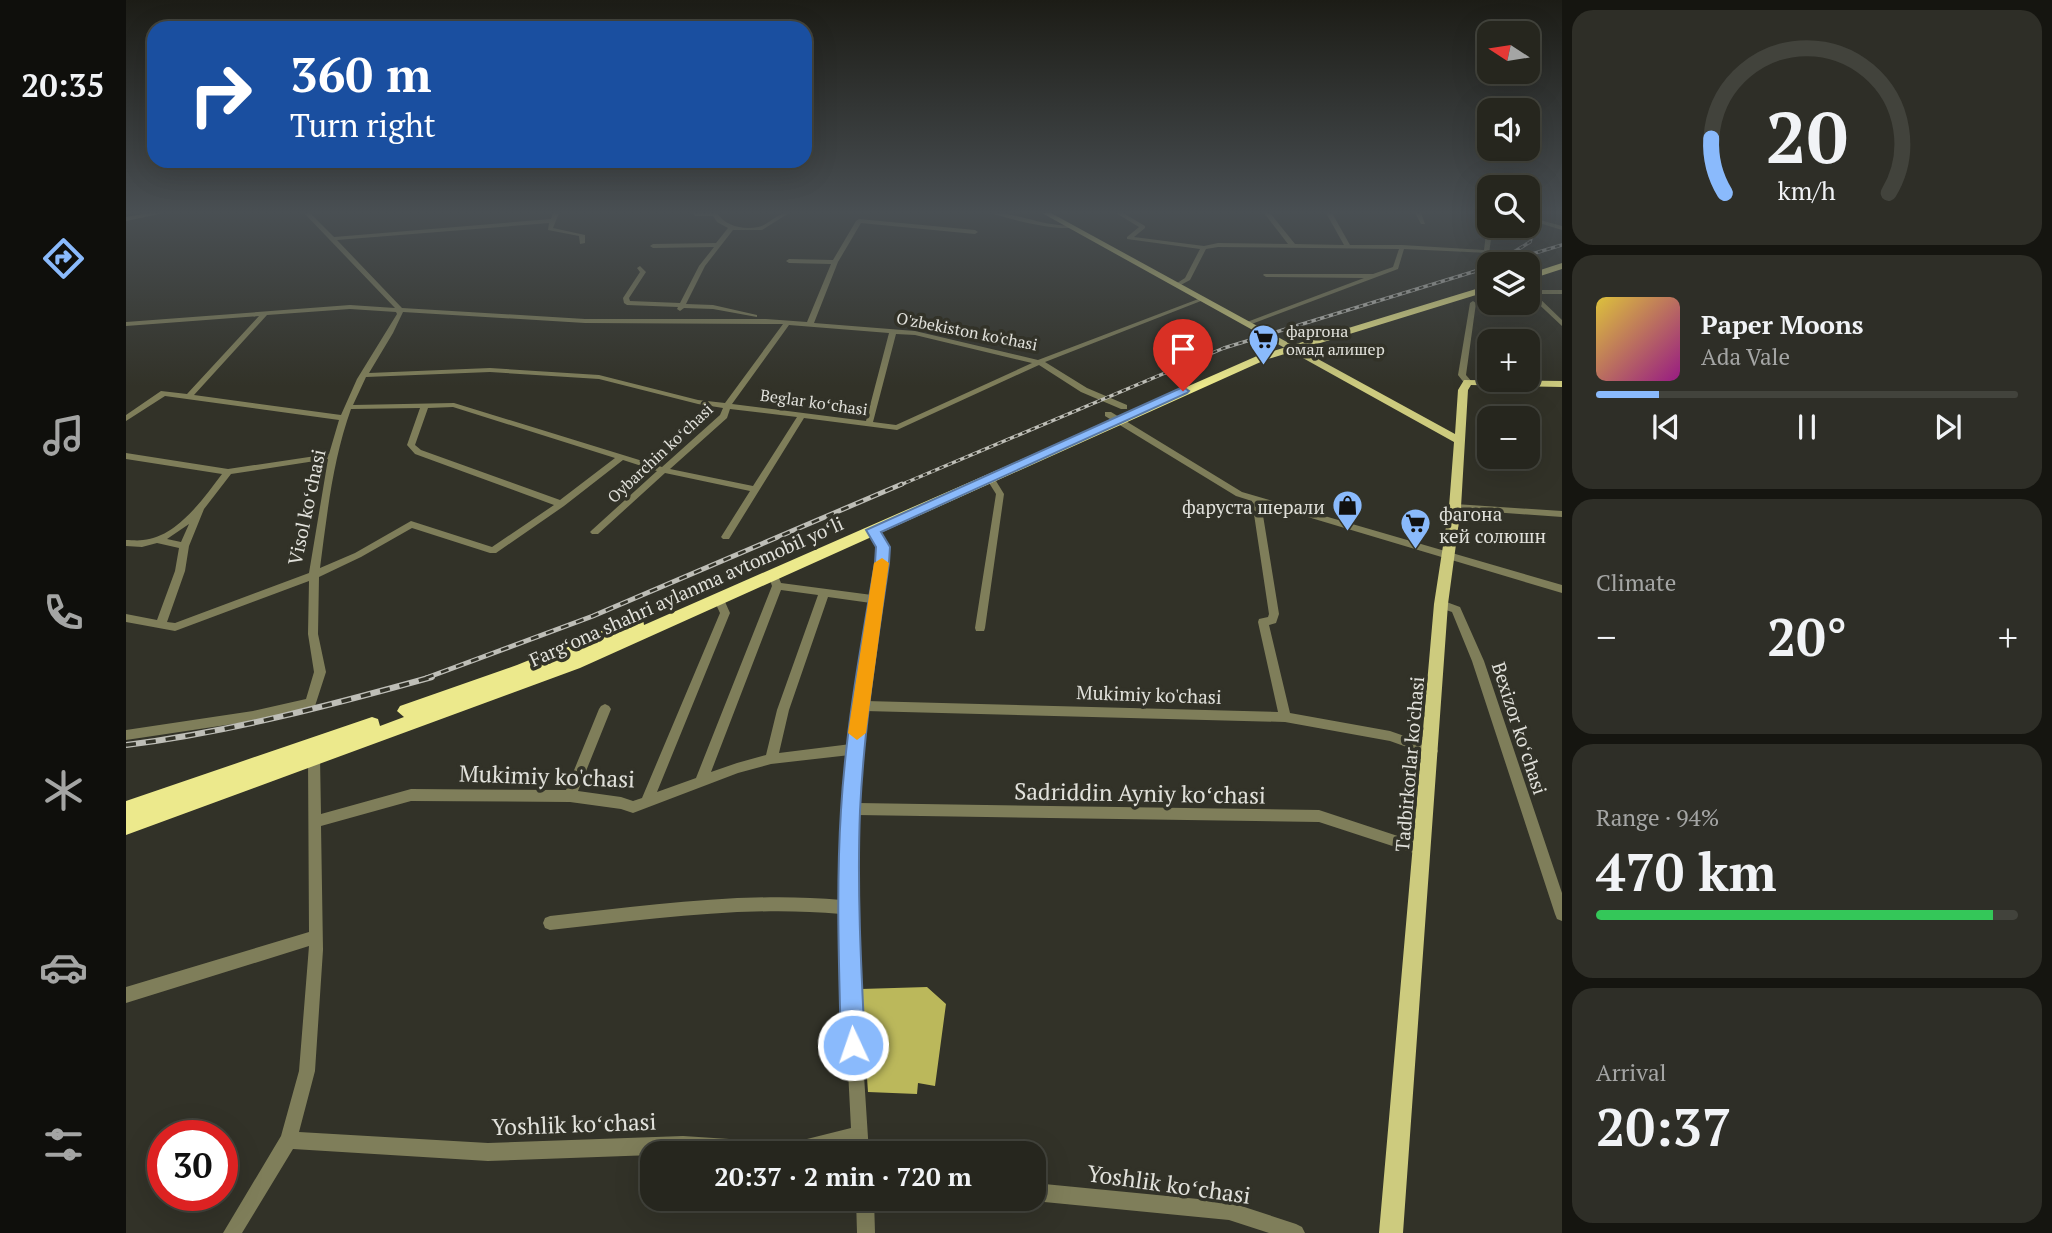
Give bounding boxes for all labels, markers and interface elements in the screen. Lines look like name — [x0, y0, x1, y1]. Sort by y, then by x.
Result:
north arrow — [1477, 21, 1540, 84]
map controls — [1477, 21, 1540, 469]
text: 360 m — [290, 41, 432, 106]
icon: right — [175, 49, 266, 140]
text: 20:35 — [21, 64, 105, 106]
text: 20 — [1766, 88, 1848, 185]
button: sound — [1477, 98, 1540, 161]
text: Turn right — [290, 104, 436, 146]
text: km/h — [1778, 174, 1836, 207]
button: search — [1477, 175, 1540, 238]
icon: directions — [39, 234, 88, 283]
button: layers — [1477, 252, 1540, 315]
street label: O'zbekiston ko'chasi — [895, 307, 1040, 355]
text: Paper Moons — [1701, 307, 1864, 341]
pin — [1153, 319, 1213, 391]
place label: фаргона омад алишер — [1286, 320, 1385, 360]
supermarket icon: фаргона омад алишер — [1246, 323, 1280, 367]
button: + — [1477, 329, 1540, 392]
icon: arrive — [1164, 330, 1202, 368]
text: Ada Vale — [1701, 341, 1790, 372]
street label: Beglar koʻchasi — [759, 384, 869, 420]
street label: Oybarchin koʻchasi — [602, 398, 718, 508]
button: − — [1477, 406, 1540, 469]
icon: previous — [1647, 408, 1685, 446]
icon: pause — [1788, 408, 1826, 446]
icon: next — [1929, 408, 1967, 446]
icon: music — [39, 411, 88, 460]
street label: Visol koʻchasi — [282, 447, 330, 567]
shop icon: фаруста шерали — [1331, 489, 1365, 533]
place label: фаруста шерали — [1182, 494, 1325, 519]
place label: фагона кей солюшн — [1439, 501, 1546, 548]
supermarket icon: фагона кей солюшн — [1399, 507, 1433, 551]
street label: Fargʻona shahri aylanma avtomobil yoʻli — [525, 510, 847, 672]
text: Climate — [1596, 567, 1676, 598]
icon: phone — [39, 588, 88, 637]
text: 20° — [1767, 602, 1847, 671]
text: − — [1596, 612, 1616, 662]
text: + — [1998, 612, 2018, 662]
street label: Bexizor koʻchasi — [1487, 659, 1553, 797]
street label: Tadbirkorlar ko'chasi — [1389, 675, 1429, 853]
street label: Mukimiy ko'chasi — [1076, 679, 1222, 709]
street label: Mukimiy ko'chasi — [458, 757, 636, 795]
icon: climate — [39, 766, 88, 815]
street label: Sadriddin Ayniy koʻchasi — [1014, 775, 1266, 811]
text: Range · 94% — [1596, 802, 1719, 833]
text: 470 km — [1596, 837, 1777, 906]
icon: car — [39, 943, 88, 992]
position arrow — [816, 1008, 890, 1082]
text: Arrival — [1596, 1057, 1667, 1088]
text: 20:37 — [1596, 1092, 1731, 1161]
street label: Yoshlik koʻchasi — [491, 1106, 657, 1142]
icon: filters — [39, 1120, 88, 1169]
speed limit sign: 30 — [147, 1120, 238, 1211]
street label: Yoshlik koʻchasi — [1085, 1157, 1253, 1211]
text: 20:37 · 2 min · 720 m — [714, 1159, 972, 1193]

